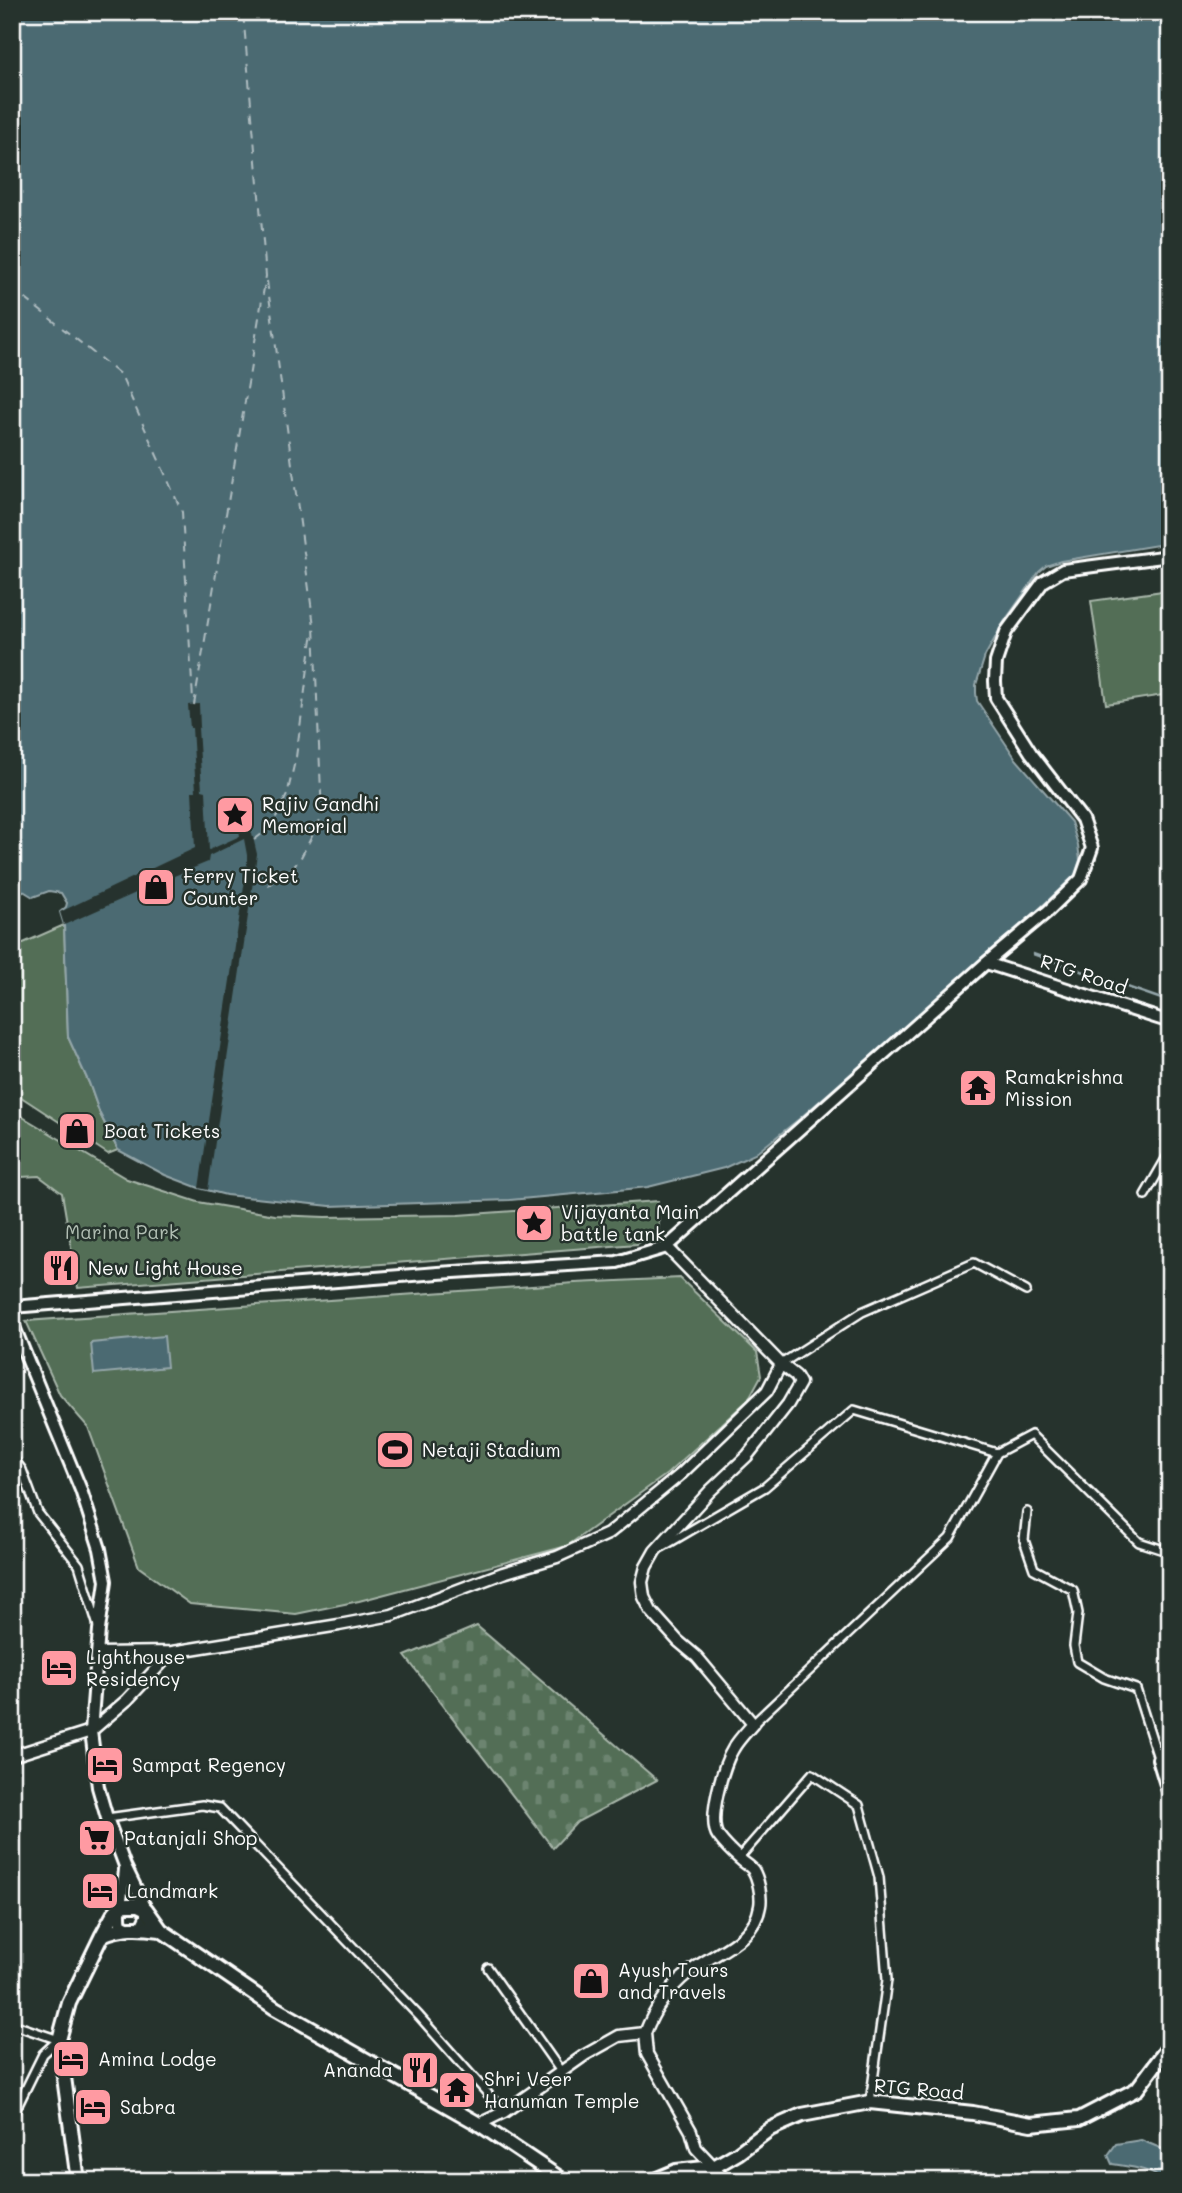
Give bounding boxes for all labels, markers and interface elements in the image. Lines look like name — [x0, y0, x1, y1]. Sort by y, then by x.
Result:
place label: Rajiv Gandhi Memorial — [262, 791, 379, 838]
place icon: Rajiv Gandhi Memorial — [214, 794, 256, 836]
place label: Ferry Ticket Counter — [183, 863, 298, 910]
shop icon: Ferry Ticket Counter — [135, 866, 177, 908]
street label: RTG Road — [1037, 948, 1131, 999]
place label: Ramakrishna Mission — [1005, 1064, 1124, 1111]
temple icon: Ramakrishna Mission — [957, 1067, 999, 1109]
shop icon: Boat Tickets — [56, 1110, 98, 1152]
place label: Boat Tickets — [104, 1118, 220, 1143]
place label: Vijayanta Main battle tank — [561, 1199, 699, 1246]
place icon: Vijayanta Main battle tank — [513, 1202, 555, 1244]
park label: Marina Park — [65, 1219, 179, 1244]
restaurant icon: New Light House — [40, 1247, 82, 1289]
place label: New Light House — [88, 1255, 243, 1280]
sports icon: Netaji Stadium — [374, 1429, 416, 1471]
place label: Netaji Stadium — [422, 1437, 561, 1462]
place label: Lighthouse Residency — [86, 1644, 185, 1691]
hotel icon: Lighthouse Residency — [38, 1647, 80, 1689]
hotel icon: Sampat Regency — [84, 1744, 126, 1786]
place label: Sampat Regency — [132, 1752, 286, 1777]
supermarket icon: Patanjali Shop — [76, 1817, 118, 1859]
place label: Patanjali Shop — [124, 1825, 257, 1850]
hotel icon: Landmark — [79, 1870, 121, 1912]
place label: Landmark — [127, 1878, 218, 1903]
place label: Ayush Tours and Travels — [618, 1957, 729, 2004]
shop icon: Ayush Tours and Travels — [570, 1960, 612, 2002]
hotel icon: Amina Lodge — [50, 2038, 92, 2080]
place label: Amina Lodge — [98, 2046, 217, 2071]
restaurant icon: Ananda — [399, 2049, 441, 2091]
place label: Ananda — [323, 2057, 393, 2082]
place label: Shri Veer Hanuman Temple — [484, 2066, 640, 2113]
temple icon: Shri Veer Hanuman Temple — [436, 2069, 478, 2111]
street label: RTG Road — [873, 2072, 965, 2105]
hotel icon: Sabra — [72, 2086, 114, 2128]
place label: Sabra — [120, 2094, 176, 2119]

